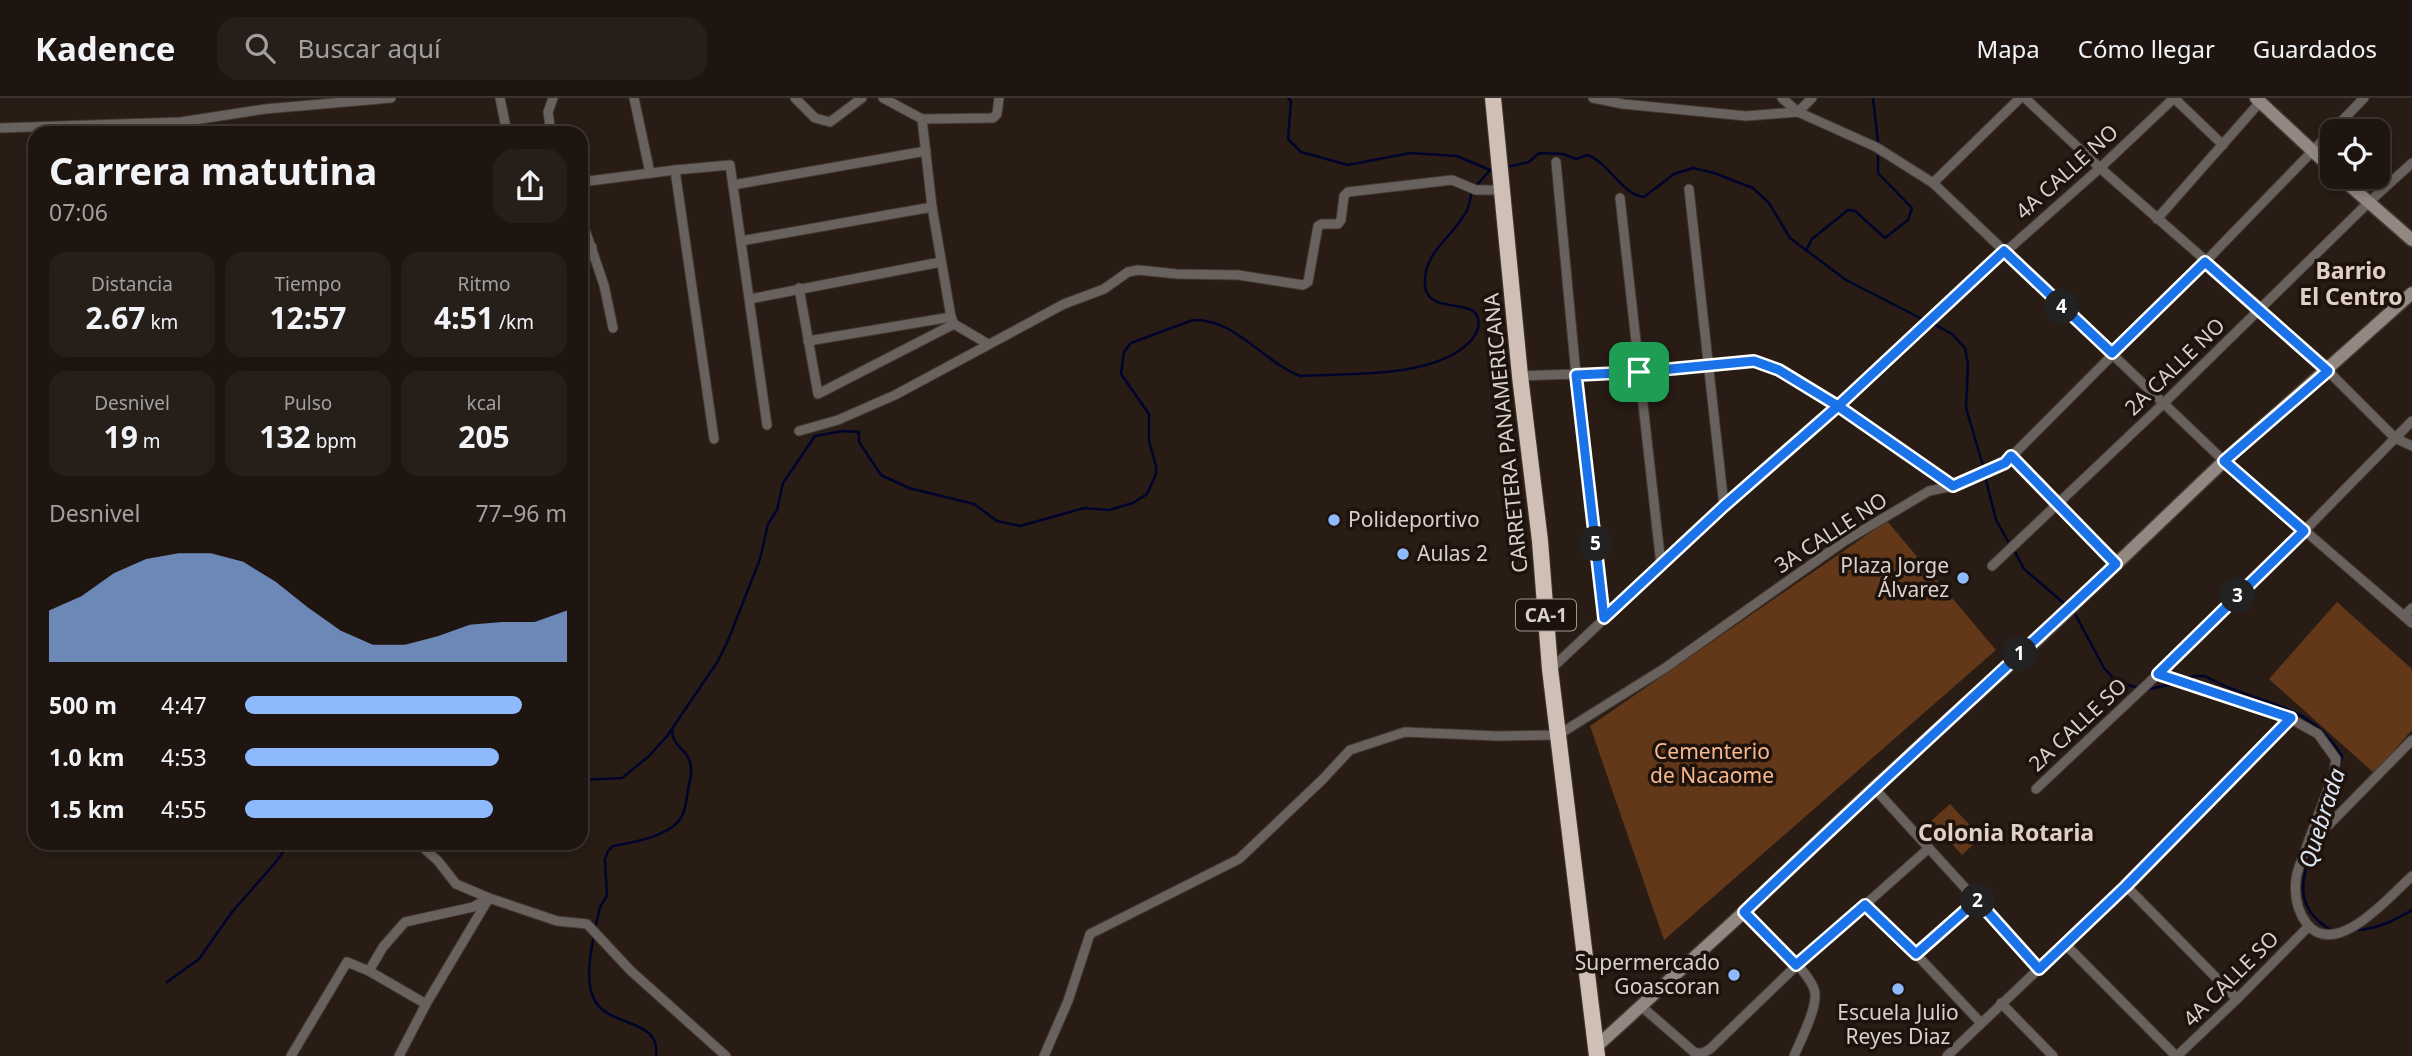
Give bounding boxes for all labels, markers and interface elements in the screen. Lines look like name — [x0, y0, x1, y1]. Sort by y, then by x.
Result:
search box — [217, 17, 707, 80]
text: Kadence — [35, 26, 175, 71]
icon: search — [241, 29, 279, 67]
text: Buscar aquí — [297, 30, 441, 66]
text: Mapa — [1976, 32, 2040, 65]
text: Cómo llegar — [2078, 32, 2215, 65]
text: Guardados — [2253, 32, 2377, 65]
street label: 4A CALLE NO — [2009, 118, 2124, 225]
map controls — [2320, 119, 2390, 189]
button: locate — [2320, 119, 2390, 189]
text: Carrera matutina — [49, 144, 377, 196]
button: share — [493, 149, 567, 223]
text: 07:06 — [49, 196, 108, 228]
district label: Barrio El Centro — [2299, 254, 2403, 312]
text: Distancia — [91, 271, 173, 297]
text: Tiempo — [274, 271, 342, 297]
text: Ritmo — [458, 271, 510, 297]
pin: 4 — [2044, 290, 2080, 325]
street label: CARRETERA PANAMERICANA — [1476, 291, 1534, 574]
text: 4 — [2056, 293, 2067, 319]
text: 2.67 — [86, 297, 146, 338]
text: 12:57 — [269, 297, 347, 338]
text: 4:51 — [434, 297, 494, 338]
text: km — [146, 309, 178, 335]
text: /km — [494, 309, 534, 335]
street label: 2A CALLE NO — [2118, 311, 2230, 421]
pin — [1609, 342, 1669, 402]
icon: arrive — [1620, 353, 1658, 391]
text: Desnivel — [94, 390, 170, 416]
text: Pulso — [284, 390, 332, 416]
text: kcal — [467, 390, 501, 416]
text: 19 — [103, 416, 138, 457]
text: 132 — [259, 416, 311, 457]
text: 205 — [458, 416, 510, 457]
text: m — [138, 428, 161, 454]
text: bpm — [311, 428, 357, 454]
street label: 3A CALLE NO — [1769, 485, 1892, 579]
text: Desnivel — [49, 497, 141, 529]
text: 77–96 m — [475, 497, 567, 529]
place label: Polideportivo — [1348, 505, 1480, 533]
marker: Polideportivo — [1326, 512, 1342, 528]
pin: 5 — [1578, 526, 1614, 562]
text: 5 — [1590, 530, 1601, 556]
place label: Aulas 2 — [1417, 539, 1488, 567]
marker: Aulas 2 — [1395, 546, 1411, 562]
place label: Plaza Jorge Álvarez — [1840, 551, 1949, 603]
marker: Plaza Jorge Álvarez — [1955, 570, 1971, 586]
pin: 3 — [2220, 578, 2256, 614]
text: 3 — [2232, 582, 2243, 608]
road number: CA-1 — [1516, 600, 1576, 630]
pin: 1 — [2002, 636, 2038, 672]
text: 1 — [2014, 640, 2025, 666]
street label: 2A CALLE SO — [2022, 672, 2132, 777]
text: 500 m — [49, 689, 117, 721]
text: 4:47 — [161, 689, 207, 721]
park label: Cementerio de Nacaome — [1650, 737, 1774, 789]
text: 1.0 km — [49, 741, 124, 773]
text: 4:53 — [161, 741, 207, 773]
water label: Quebrada — [2290, 764, 2352, 872]
text: 1.5 km — [49, 793, 124, 825]
text: 4:55 — [161, 793, 207, 825]
district label: Colonia Rotaria — [1918, 816, 2094, 848]
pin: 2 — [1960, 884, 1996, 918]
text: 2 — [1972, 887, 1983, 913]
street label: 4A CALLE SO — [2176, 924, 2284, 1032]
place label: Supermercado Goascoran — [1575, 948, 1720, 1000]
marker: Supermercado Goascoran — [1726, 967, 1742, 983]
marker: Escuela Julio Reyes Diaz — [1890, 981, 1906, 997]
place label: Escuela Julio Reyes Diaz — [1837, 998, 1959, 1050]

